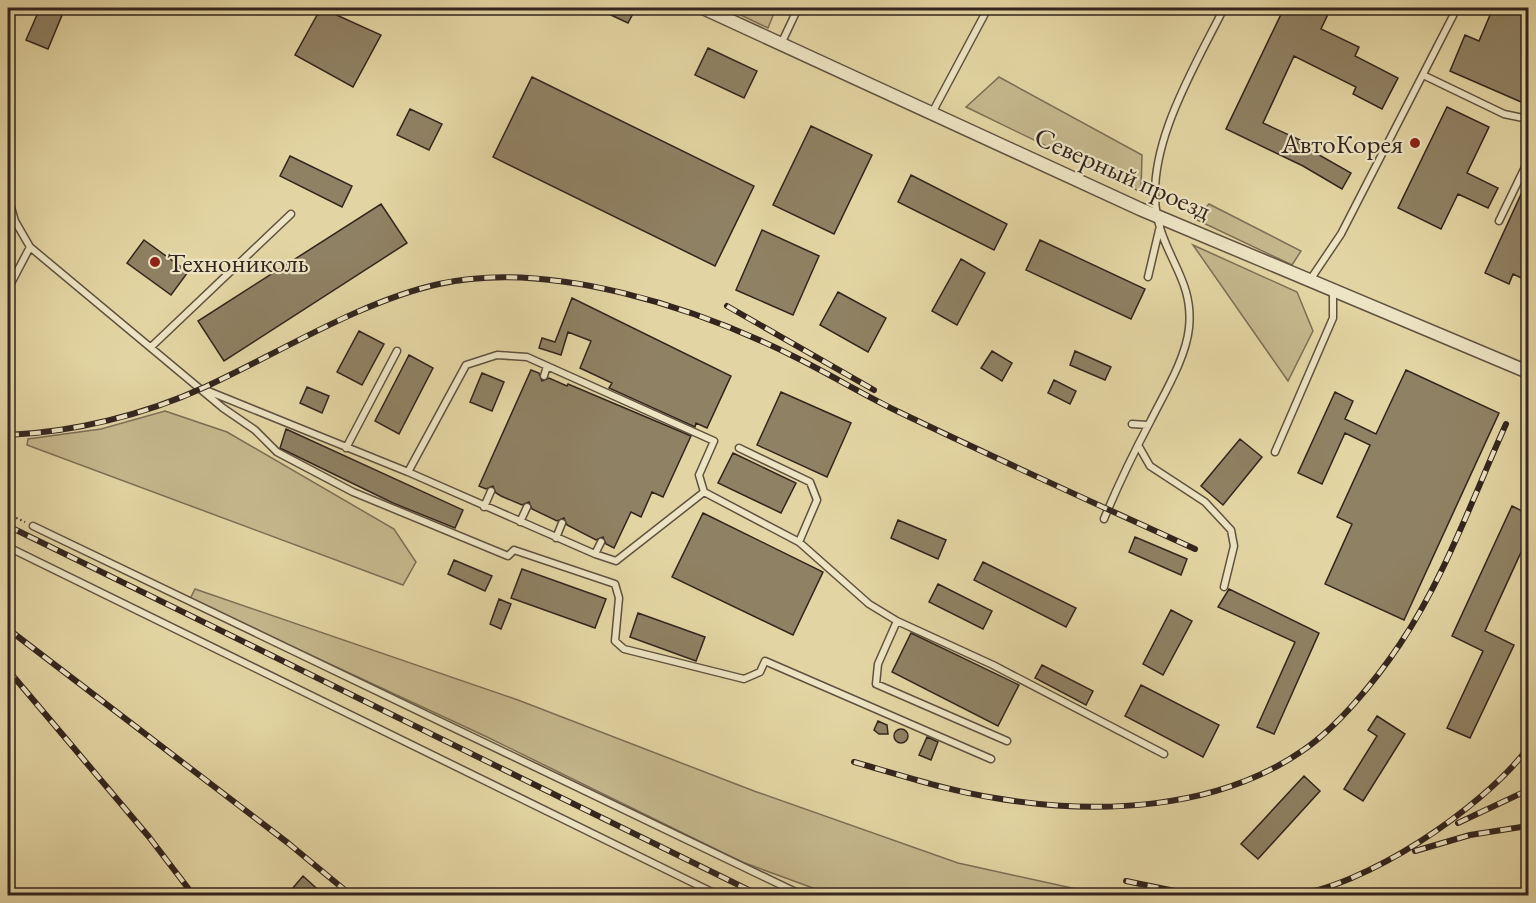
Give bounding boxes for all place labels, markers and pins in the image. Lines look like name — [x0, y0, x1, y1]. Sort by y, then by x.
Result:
place label: АвтоКорея — [1280, 126, 1403, 161]
marker: АвтоКорея — [1408, 136, 1422, 150]
place label: Технониколь — [167, 245, 309, 280]
marker: Технониколь — [148, 255, 162, 269]

